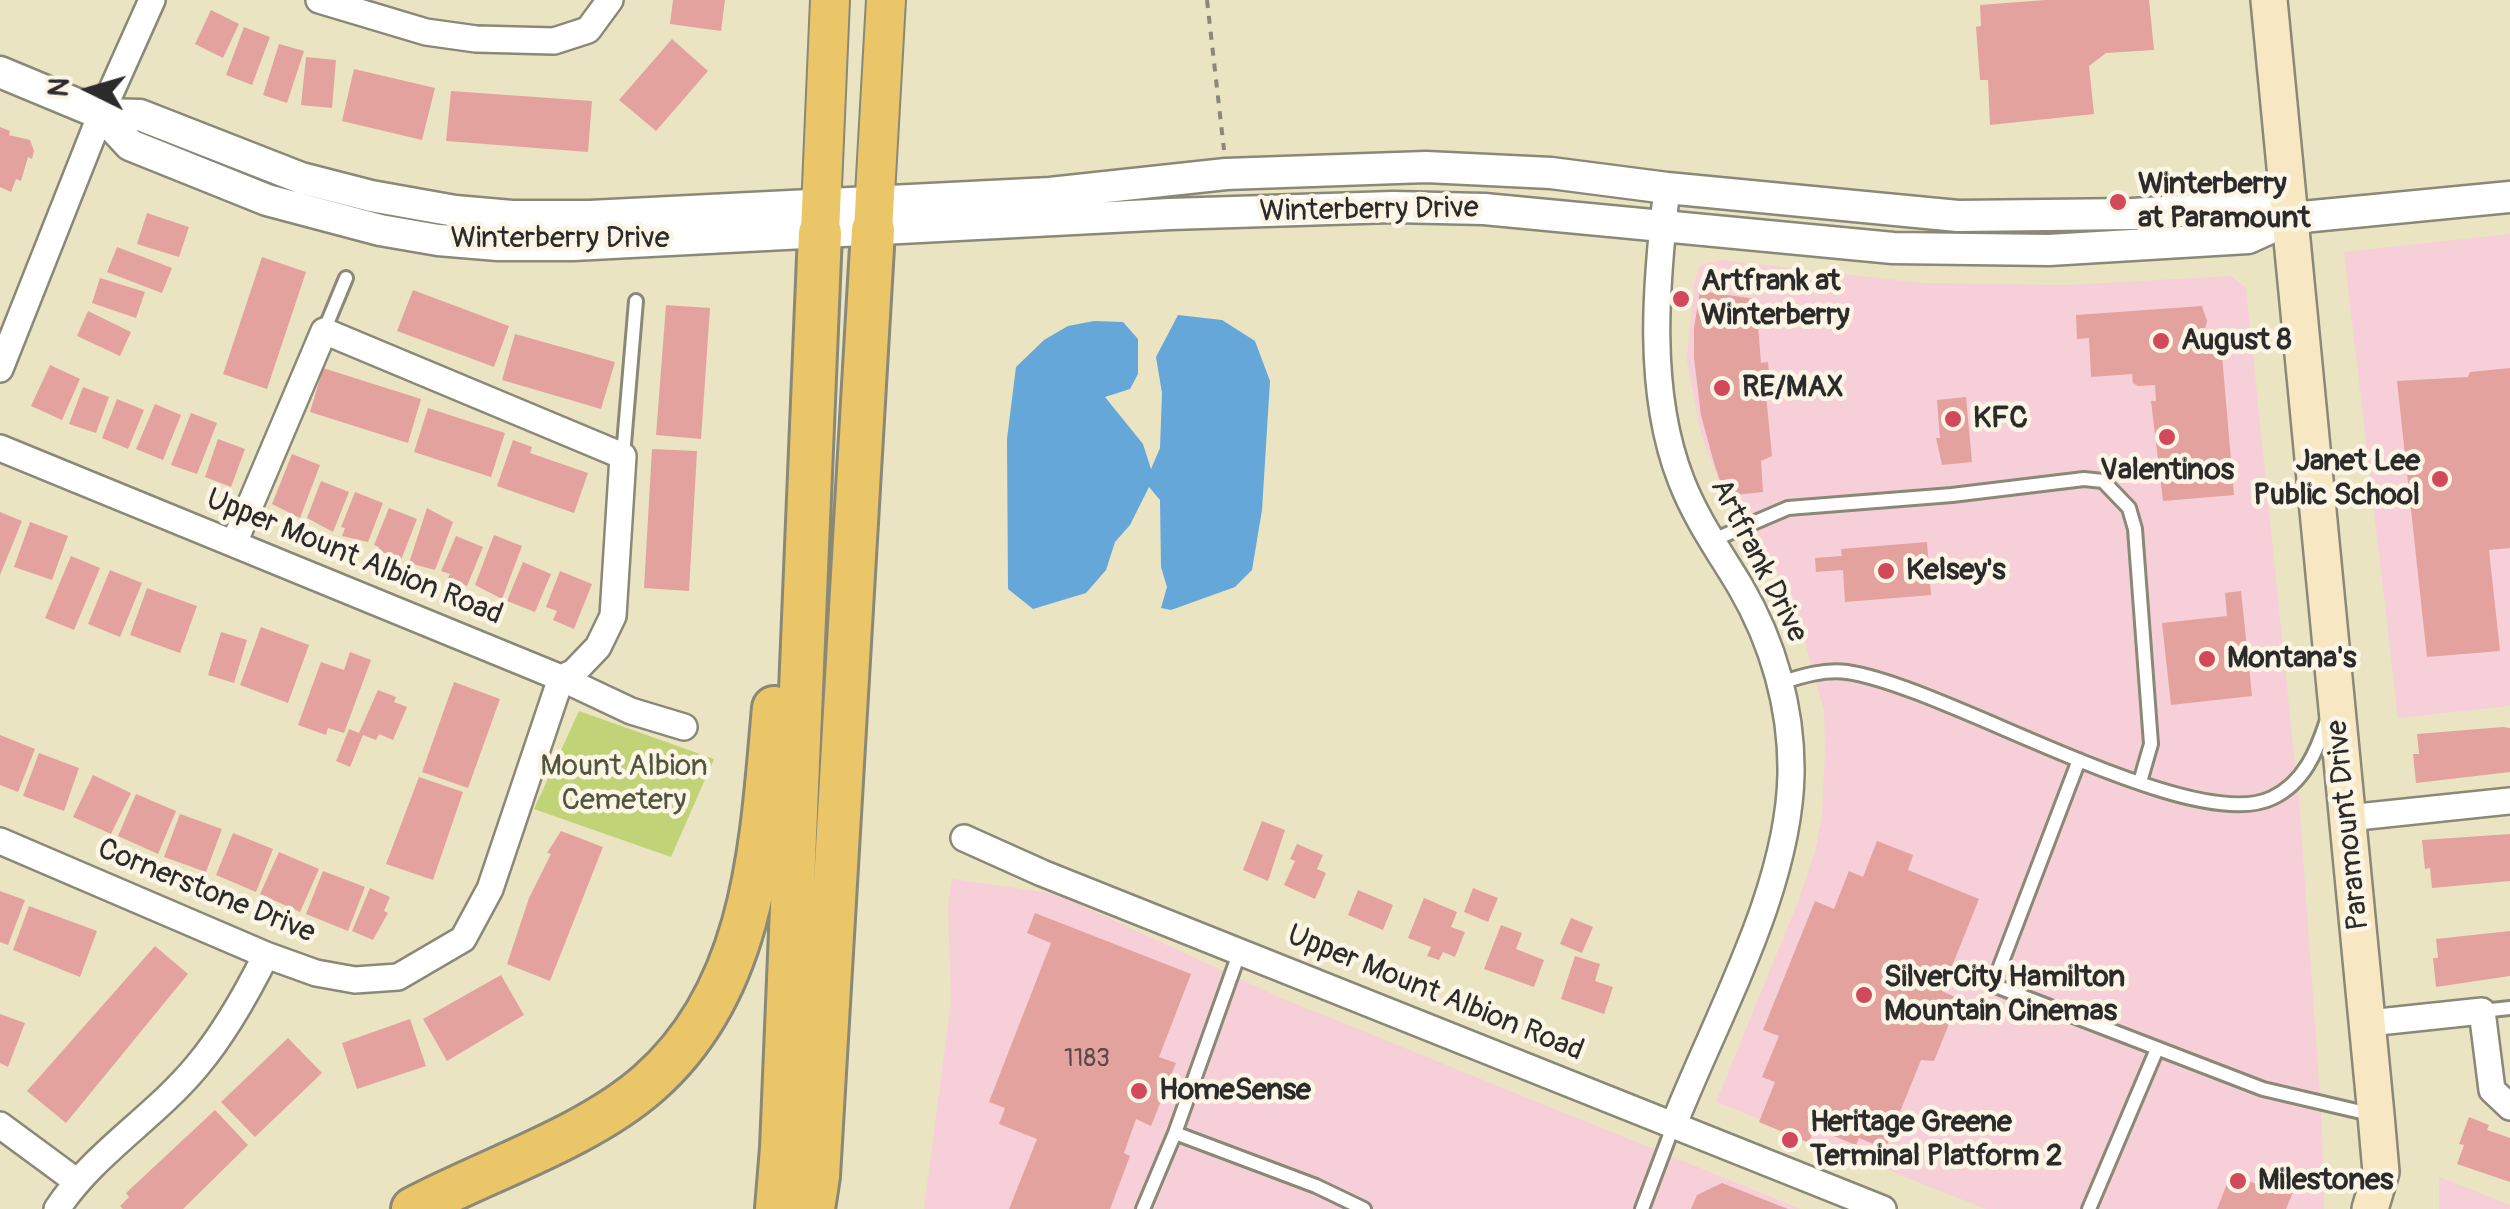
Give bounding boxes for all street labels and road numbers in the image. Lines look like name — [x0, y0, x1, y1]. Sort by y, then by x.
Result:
street label: Winterberry Drive — [1259, 191, 1479, 231]
street label: Winterberry Drive — [450, 221, 670, 257]
street label: Artfrank Drive — [1701, 473, 1815, 649]
street label: Upper Mount Albion Road — [201, 482, 507, 634]
street label: Paramount Drive — [2320, 718, 2378, 932]
street label: Cornerstone Drive — [92, 832, 320, 952]
street label: Upper Mount Albion Road — [1282, 918, 1588, 1070]

